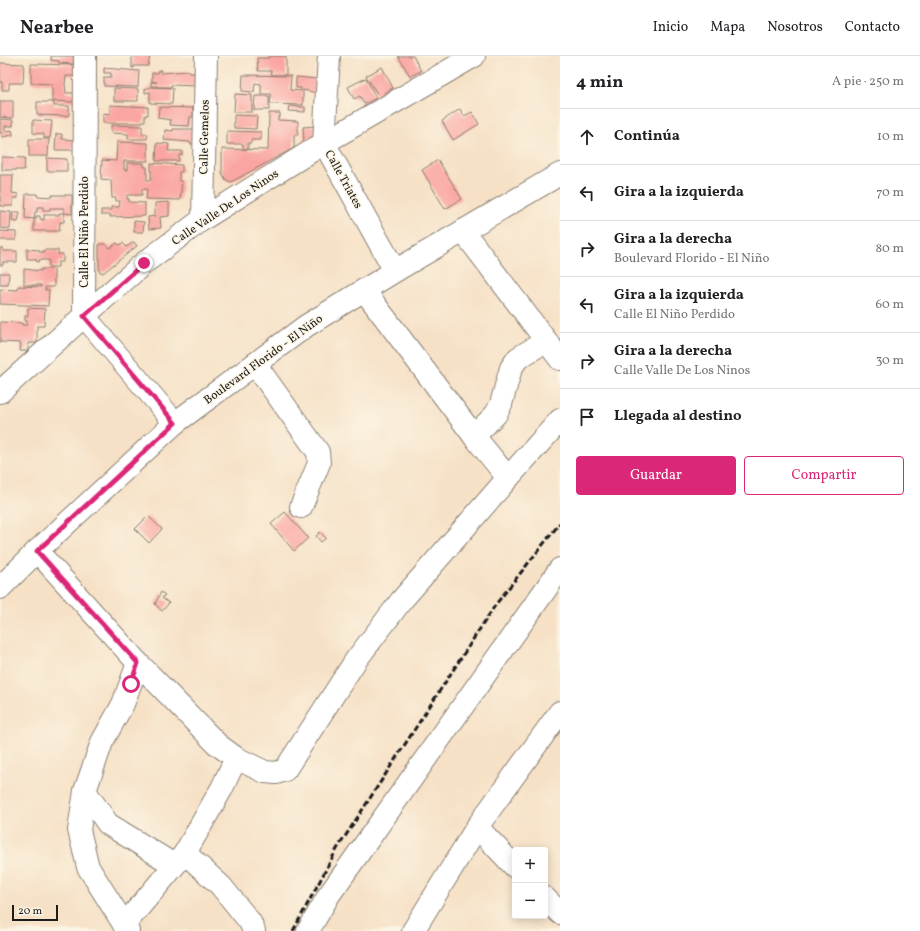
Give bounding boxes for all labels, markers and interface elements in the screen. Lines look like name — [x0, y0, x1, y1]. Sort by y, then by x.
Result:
text: Nearbee — [20, 15, 94, 41]
text: Inicio — [653, 18, 688, 37]
text: Mapa — [710, 18, 745, 37]
text: Nosotros — [767, 18, 823, 37]
text: Contacto — [845, 18, 900, 37]
text: 4 min — [576, 71, 623, 94]
text: A pie · 250 m — [832, 73, 904, 91]
street label: Calle Gemelos — [196, 99, 214, 175]
icon: ahead — [576, 126, 598, 148]
text: Continúa — [614, 126, 680, 147]
text: 10 m — [877, 128, 904, 146]
street label: Calle Triates — [320, 147, 366, 212]
street label: Calle Valle De Los Ninos — [169, 166, 282, 250]
street label: Calle El Niño Perdido — [77, 176, 93, 288]
icon: left — [576, 182, 598, 204]
text: Gira a la izquierda — [614, 182, 744, 203]
text: 70 m — [876, 184, 904, 202]
text: Gira a la derecha — [614, 229, 732, 250]
icon: right — [576, 238, 598, 260]
text: 80 m — [875, 240, 904, 258]
text: Boulevard Florido - El Niño — [614, 250, 769, 268]
route end — [135, 254, 153, 272]
text: Gira a la izquierda — [614, 285, 744, 306]
icon: left — [576, 294, 598, 316]
text: 60 m — [876, 296, 904, 314]
text: Calle El Niño Perdido — [614, 306, 735, 324]
street label: Boulevard Florido - El Niño — [201, 311, 326, 408]
text: Gira a la derecha — [614, 341, 732, 362]
icon: right — [576, 350, 598, 372]
text: 30 m — [876, 352, 904, 370]
text: Calle Valle De Los Ninos — [614, 362, 750, 380]
icon: arrive — [576, 406, 598, 428]
text: Llegada al destino — [614, 406, 742, 427]
button: Guardar — [576, 456, 736, 495]
button: Compartir — [744, 456, 904, 495]
route start — [122, 675, 140, 693]
map controls — [512, 847, 548, 919]
button: + — [512, 847, 548, 883]
button: − — [512, 883, 548, 919]
scale bar — [12, 903, 58, 922]
text: 20 m — [18, 904, 42, 919]

